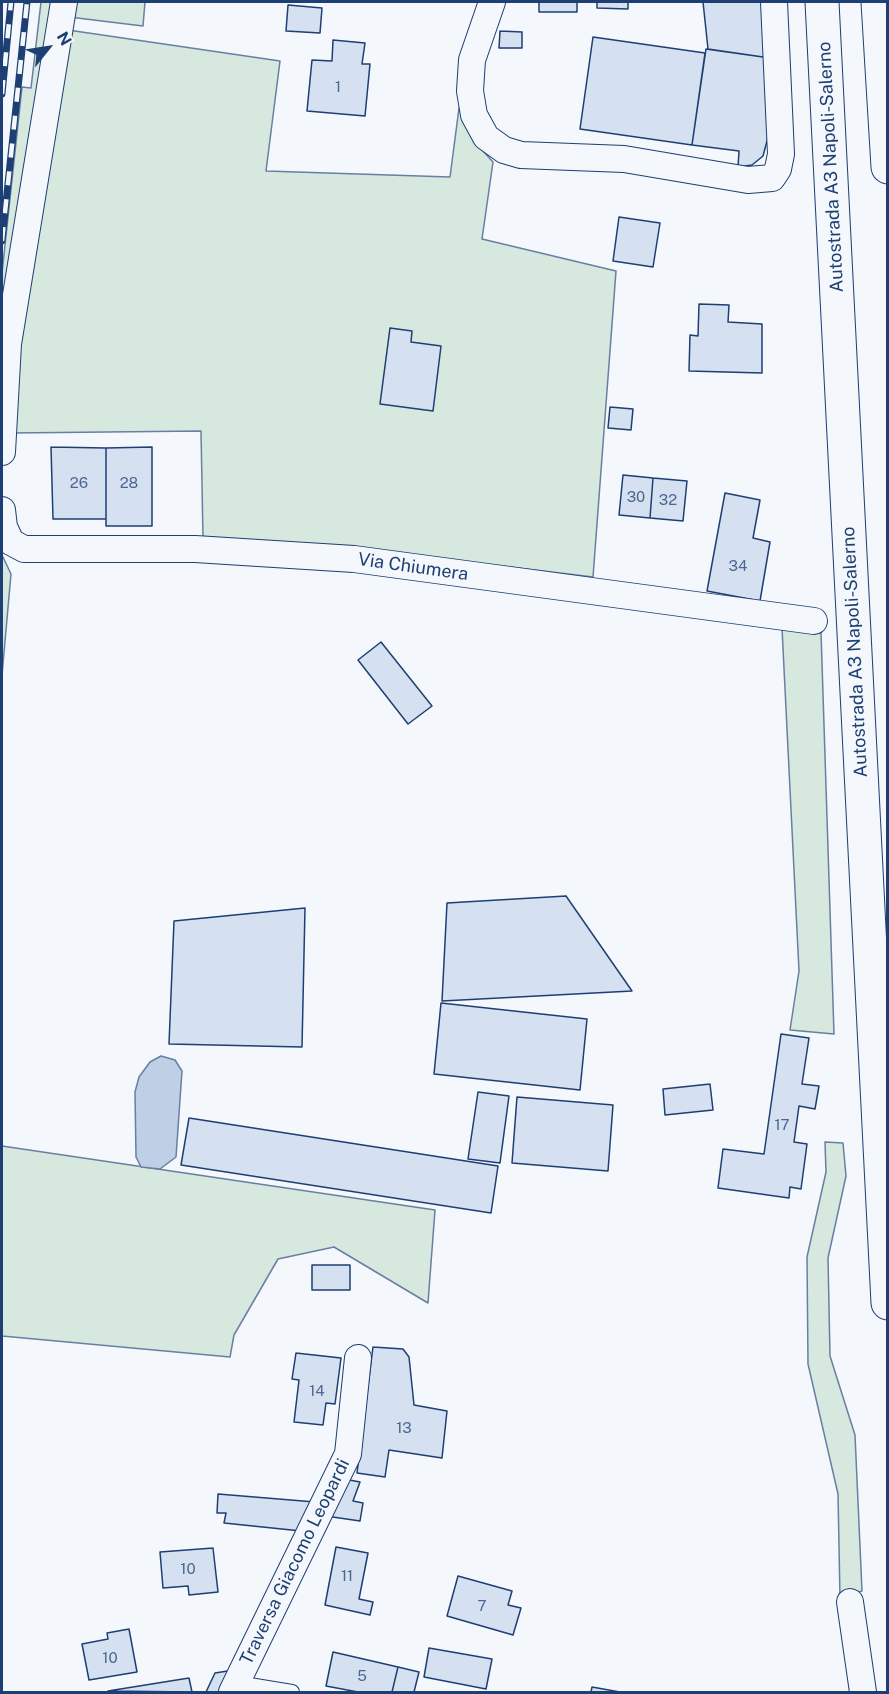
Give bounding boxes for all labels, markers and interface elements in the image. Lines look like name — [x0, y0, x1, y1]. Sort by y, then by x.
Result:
north arrow — [18, 18, 78, 78]
text: N — [53, 29, 75, 49]
street label: Autostrada A3 Napoli-Salerno — [814, 41, 848, 293]
house number: 1 — [335, 78, 341, 96]
house number: 26 — [70, 474, 88, 492]
house number: 28 — [120, 474, 138, 492]
house number: 30 — [627, 488, 645, 506]
house number: 32 — [659, 491, 677, 509]
street label: Autostrada A3 Napoli-Salerno — [838, 526, 872, 778]
street label: Via Chiumera — [356, 549, 470, 585]
house number: 34 — [729, 557, 747, 575]
house number: 17 — [774, 1116, 790, 1134]
house number: 14 — [309, 1382, 325, 1400]
house number: 13 — [396, 1419, 412, 1437]
street label: Traversa Giacomo Leopardi — [236, 1455, 354, 1669]
house number: 10 — [180, 1560, 196, 1578]
house number: 11 — [341, 1567, 353, 1585]
house number: 7 — [477, 1597, 487, 1615]
house number: 10 — [102, 1649, 118, 1667]
house number: 5 — [357, 1667, 367, 1685]

